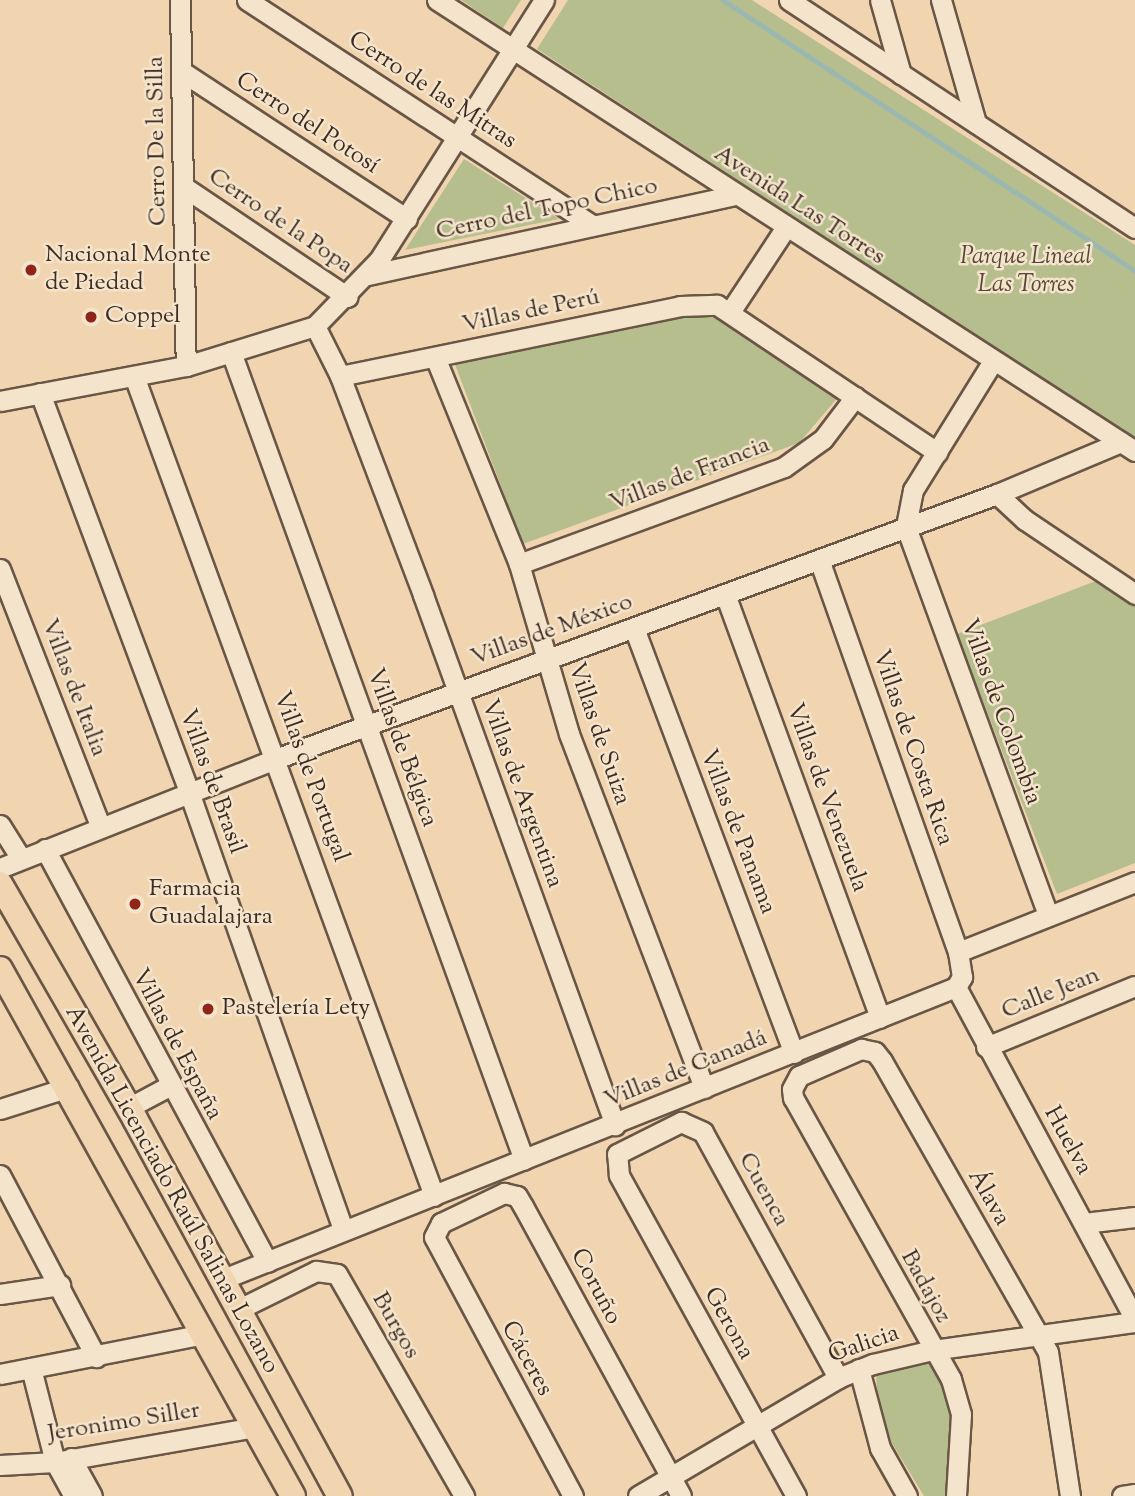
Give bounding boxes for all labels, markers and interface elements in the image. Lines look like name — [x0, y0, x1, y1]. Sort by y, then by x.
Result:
street label: Cerro de las Mitras — [343, 26, 521, 156]
street label: Cerro De la Silla — [142, 56, 174, 226]
street label: Cerro del Potosí — [230, 67, 384, 181]
street label: Avenida Las Torres — [708, 140, 890, 272]
street label: Cerro de la Popa — [202, 163, 358, 281]
street label: Cerro del Topo Chico — [434, 172, 660, 248]
place label: Nacional Monte de Piedad — [45, 242, 211, 298]
park label: Parque Lineal Las Torres — [960, 244, 1092, 300]
marker: Nacional Monte de Piedad — [23, 262, 39, 278]
street label: Villas de Perú — [460, 283, 602, 341]
place label: Coppel — [105, 303, 181, 331]
marker: Coppel — [83, 309, 99, 325]
street label: Villas de Francia — [606, 431, 774, 519]
street label: Villas de México — [467, 588, 637, 674]
street label: Villas de Italia — [34, 615, 112, 761]
street label: Villas de Colombia — [953, 615, 1047, 809]
street label: Villas de Costa Rica — [865, 646, 959, 850]
street label: Villas de Suiza — [560, 659, 636, 809]
street label: Villas de Bélgica — [359, 665, 443, 831]
street label: Villas de Portugal — [266, 688, 354, 866]
street label: Villas de Argentina — [474, 696, 568, 892]
street label: Villas de Venezuela — [779, 700, 873, 896]
street label: Villas de Brasil — [172, 706, 250, 858]
street label: Villas de Panama — [692, 746, 782, 918]
place label: Farmacia Guadalajara — [149, 876, 273, 932]
marker: Farmacia Guadalajara — [127, 896, 143, 912]
street label: Calle Jean — [998, 961, 1104, 1027]
street label: Villas de España — [124, 965, 228, 1125]
place label: Pastelería Lety — [222, 995, 370, 1023]
street label: Avenida Licenciado Raúl Salinas Lozano — [58, 1001, 284, 1379]
marker: Pastelería Lety — [200, 1001, 216, 1017]
street label: Villas de Canadá — [600, 1024, 772, 1116]
street label: Huelva — [1036, 1102, 1098, 1180]
street label: Cuenca — [731, 1148, 795, 1232]
street label: Álava — [960, 1165, 1016, 1231]
street label: Coruño — [563, 1244, 627, 1330]
street label: Badajoz — [893, 1245, 957, 1329]
street label: Gerona — [696, 1283, 760, 1365]
street label: Burgos — [365, 1288, 425, 1364]
street label: Cáceres — [494, 1316, 558, 1402]
street label: Galicia — [825, 1320, 903, 1370]
street label: Jeronimo Siller — [46, 1397, 202, 1449]

